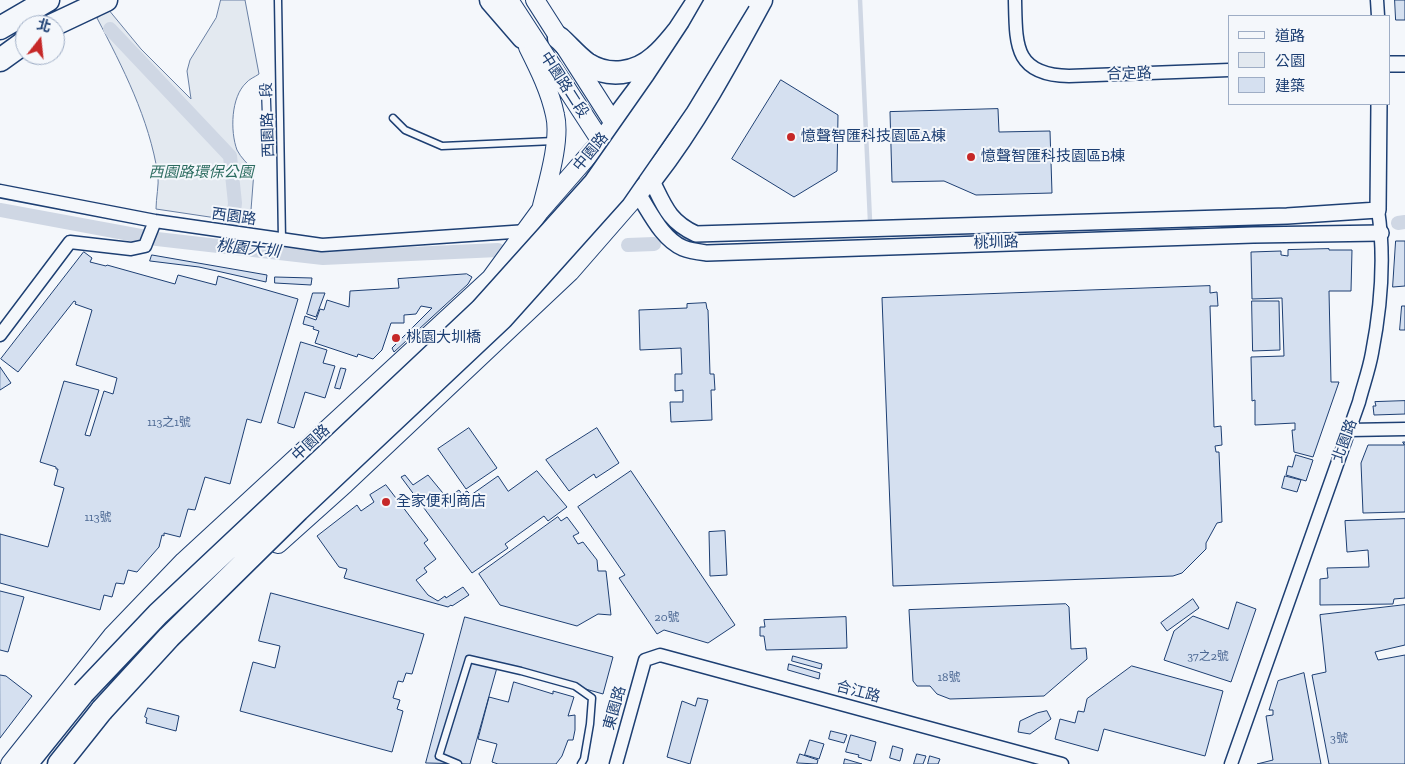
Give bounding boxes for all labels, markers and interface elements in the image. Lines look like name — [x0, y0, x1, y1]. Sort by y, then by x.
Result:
north arrow — [15, 15, 65, 65]
legend — [1228, 15, 1390, 105]
text: 北 — [35, 16, 53, 36]
text: 道路 — [1275, 27, 1305, 45]
street label: 中園路二段 — [536, 49, 592, 121]
text: 公園 — [1275, 52, 1305, 70]
street label: 合定路 — [1106, 64, 1152, 84]
text: 建築 — [1275, 77, 1305, 95]
street label: 西園路二段 — [258, 82, 278, 158]
place label: 憶聲智匯科技園區A棟 — [801, 128, 946, 146]
street label: 中園路 — [570, 129, 612, 175]
marker: 憶聲智匯科技園區A棟 — [785, 131, 797, 143]
place label: 憶聲智匯科技園區B棟 — [981, 148, 1125, 166]
marker: 憶聲智匯科技園區B棟 — [965, 151, 977, 163]
park label: 西園路環保公園 — [149, 164, 253, 182]
street label: 西園路 — [210, 205, 258, 229]
street label: 桃圳路 — [973, 233, 1019, 253]
water label: 桃園大圳 — [215, 236, 281, 262]
place label: 桃園大圳橋 — [406, 329, 481, 347]
marker: 桃園大圳橋 — [390, 332, 402, 344]
house number: 113之1號 — [147, 416, 191, 430]
street label: 北園路 — [1329, 417, 1361, 465]
street label: 中園路 — [288, 421, 334, 465]
place label: 全家便利商店 — [396, 493, 486, 511]
marker: 全家便利商店 — [380, 496, 392, 508]
house number: 113號 — [84, 511, 112, 525]
house number: 20號 — [654, 611, 680, 625]
house number: 37之2號 — [1187, 650, 1229, 664]
house number: 18號 — [937, 671, 961, 685]
street label: 合江路 — [834, 677, 882, 707]
street label: 東園路 — [600, 684, 630, 732]
house number: 3號 — [1330, 732, 1348, 746]

